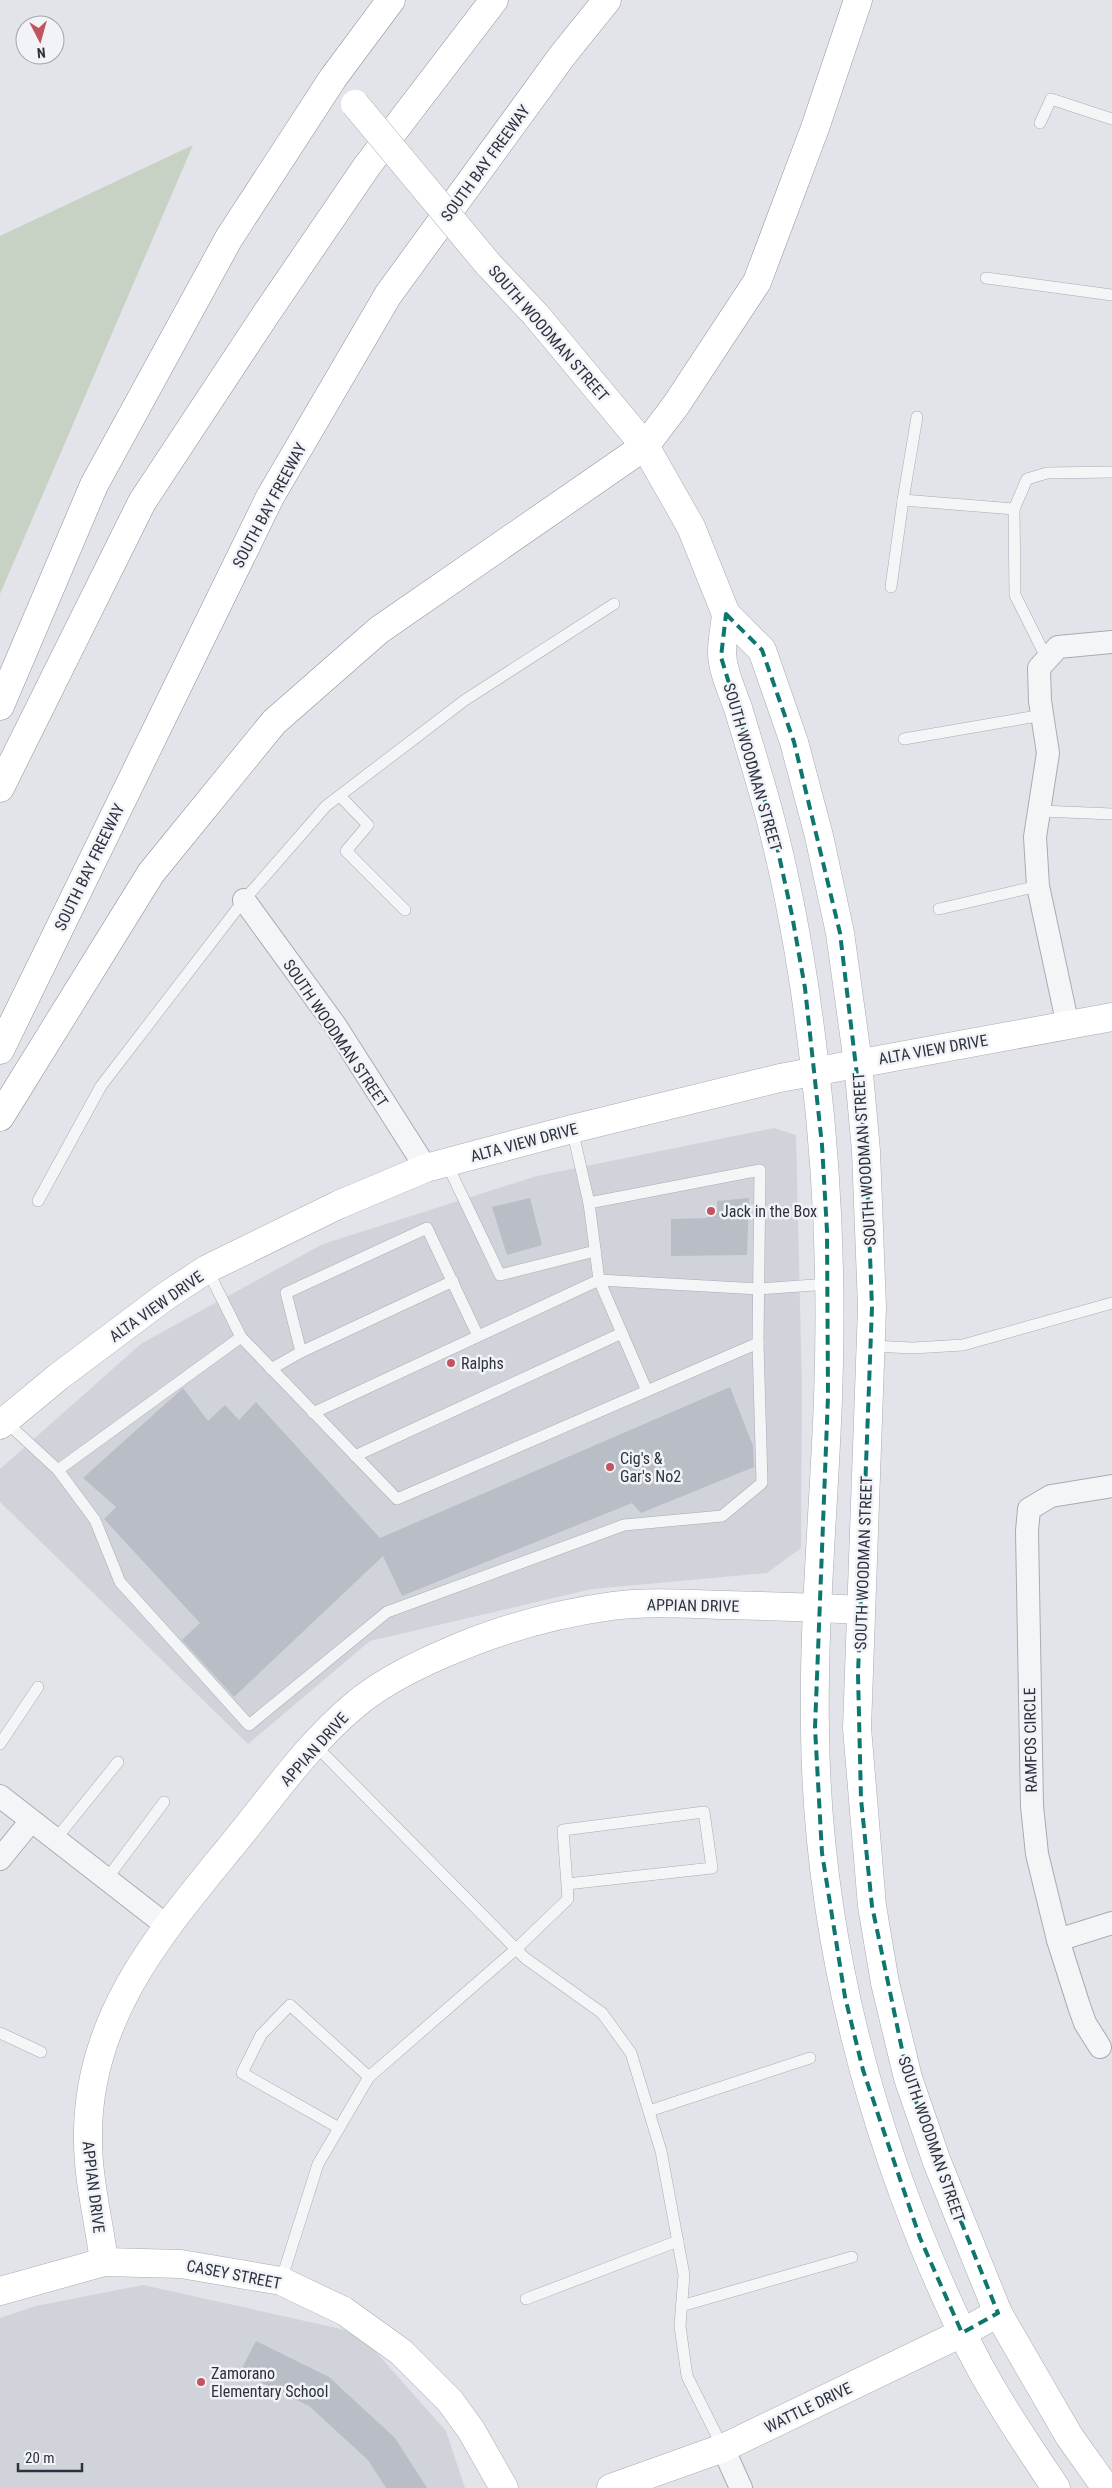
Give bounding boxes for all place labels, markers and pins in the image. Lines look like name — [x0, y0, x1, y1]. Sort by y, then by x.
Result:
place label: Jack in the Box — [721, 1202, 817, 1221]
marker: Jack in the Box — [705, 1205, 717, 1217]
place label: Ralphs — [461, 1354, 504, 1373]
marker: Ralphs — [445, 1357, 457, 1369]
place label: Cig's & Gar's No2 — [620, 1449, 681, 1486]
marker: Cig's & Gar's No2 — [604, 1461, 616, 1473]
place label: Zamorano Elementary School — [211, 2364, 328, 2401]
marker: Zamorano Elementary School — [195, 2376, 207, 2388]

